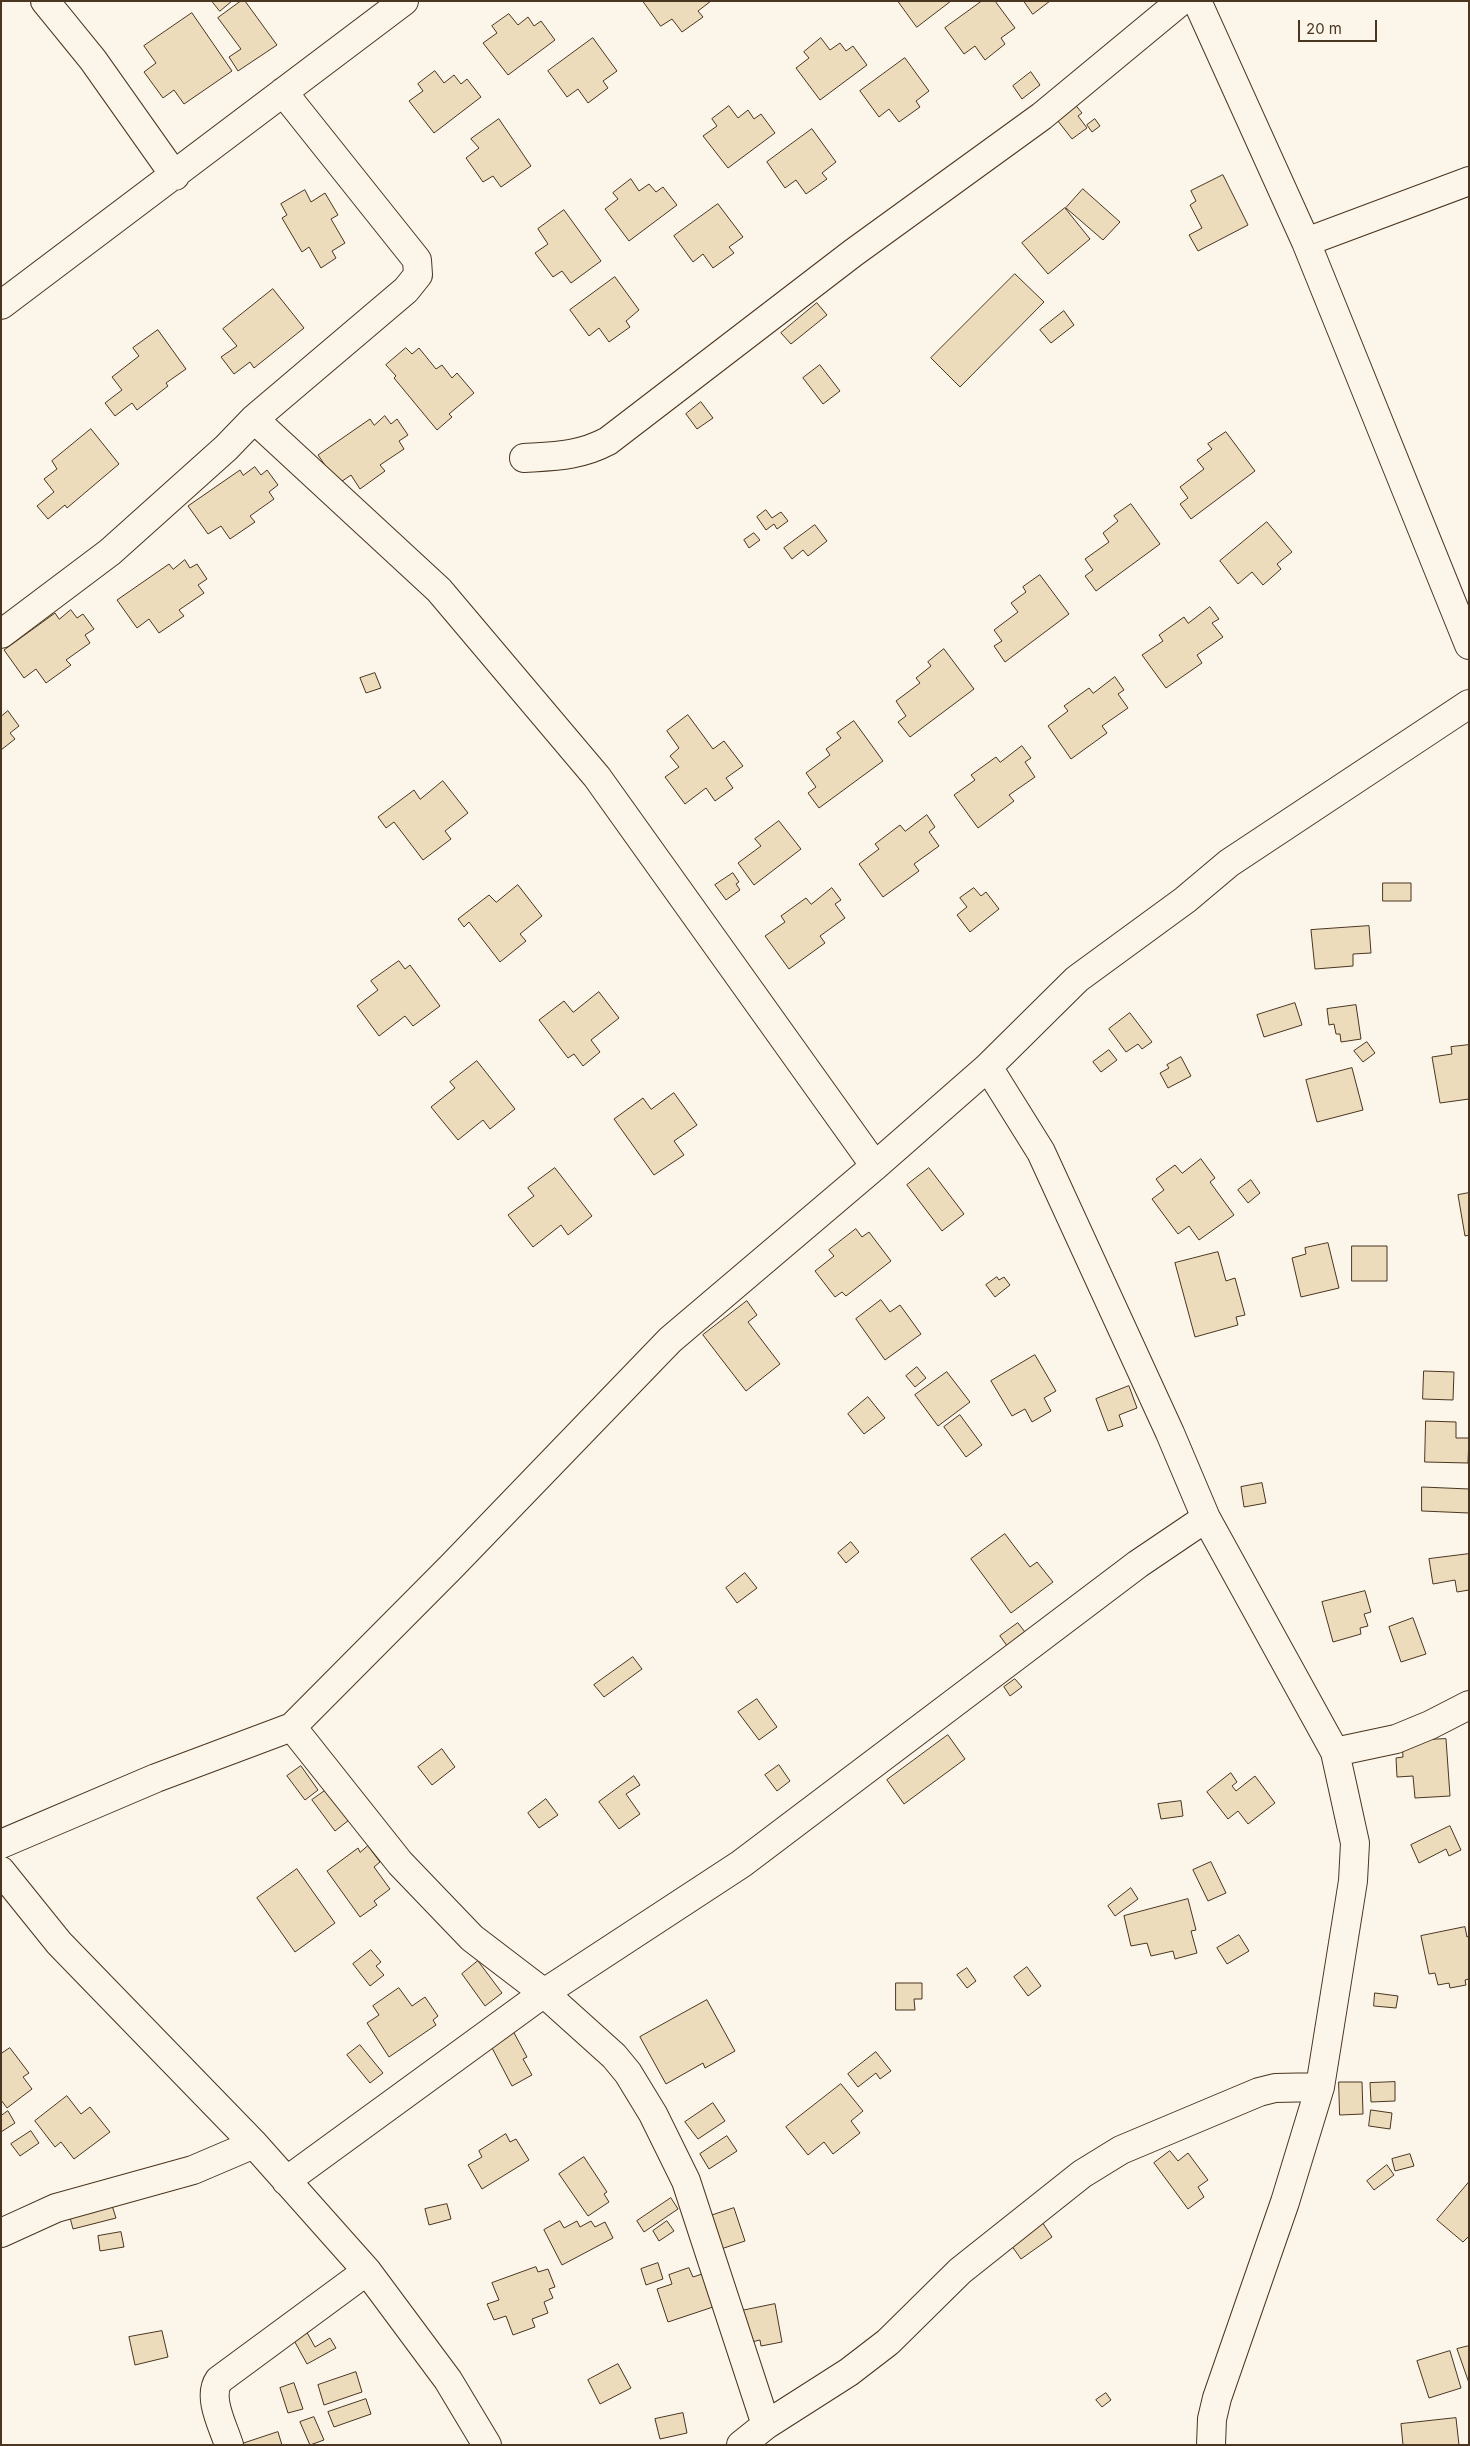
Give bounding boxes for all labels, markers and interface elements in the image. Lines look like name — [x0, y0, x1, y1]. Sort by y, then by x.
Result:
scale bar — [1300, 10, 1379, 42]
text: 20 m — [1306, 19, 1342, 38]

